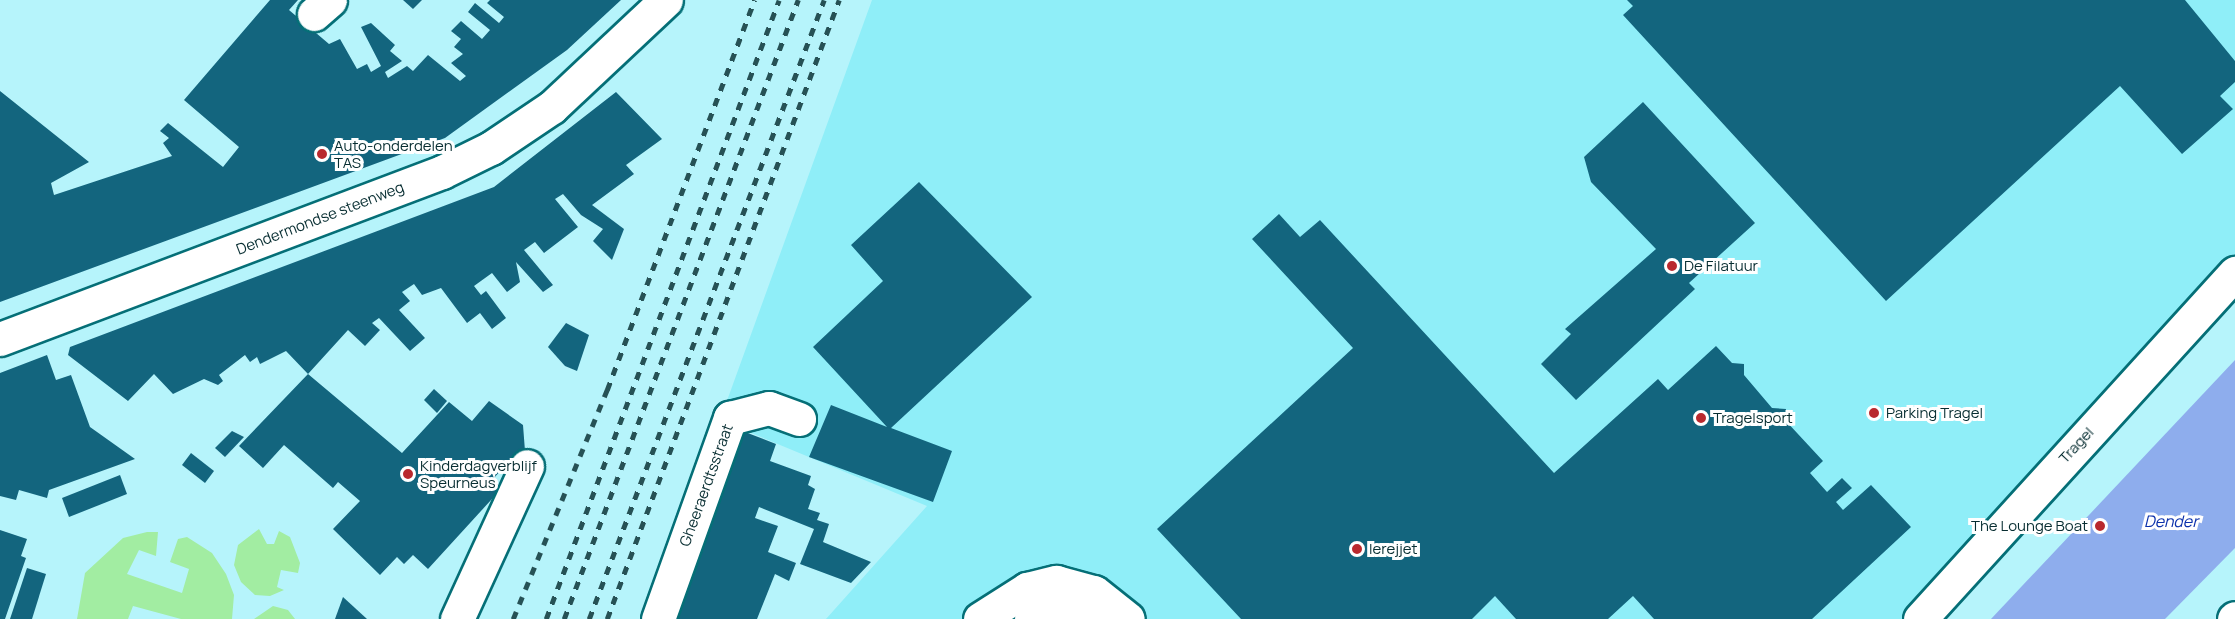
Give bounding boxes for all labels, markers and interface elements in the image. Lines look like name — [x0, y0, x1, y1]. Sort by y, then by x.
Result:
place label: Auto-onderdelen TAS — [334, 136, 453, 171]
marker: Auto-onderdelen TAS — [315, 147, 329, 161]
street label: Dendermondse steenweg — [234, 178, 406, 258]
place label: De Filatuur — [1684, 257, 1758, 275]
marker: De Filatuur — [1665, 259, 1679, 273]
place label: Parking Tragel — [1886, 404, 1983, 422]
marker: Parking Tragel — [1867, 406, 1881, 420]
place label: Tragelsport — [1713, 409, 1793, 427]
marker: Tragelsport — [1694, 411, 1708, 425]
street label: Gheeraerdtsstraat — [675, 421, 737, 549]
street label: Tragel — [2055, 423, 2097, 467]
place label: Kinderdagverblijf Speurneus — [420, 456, 537, 491]
marker: Kinderdagverblijf Speurneus — [401, 467, 415, 481]
water label: Dender — [2144, 511, 2198, 531]
place label: The Lounge Boat — [1971, 517, 2088, 535]
marker: The Lounge Boat — [2093, 519, 2107, 533]
place label: Ierejjet — [1369, 540, 1418, 558]
marker: Ierejjet — [1350, 542, 1364, 556]

